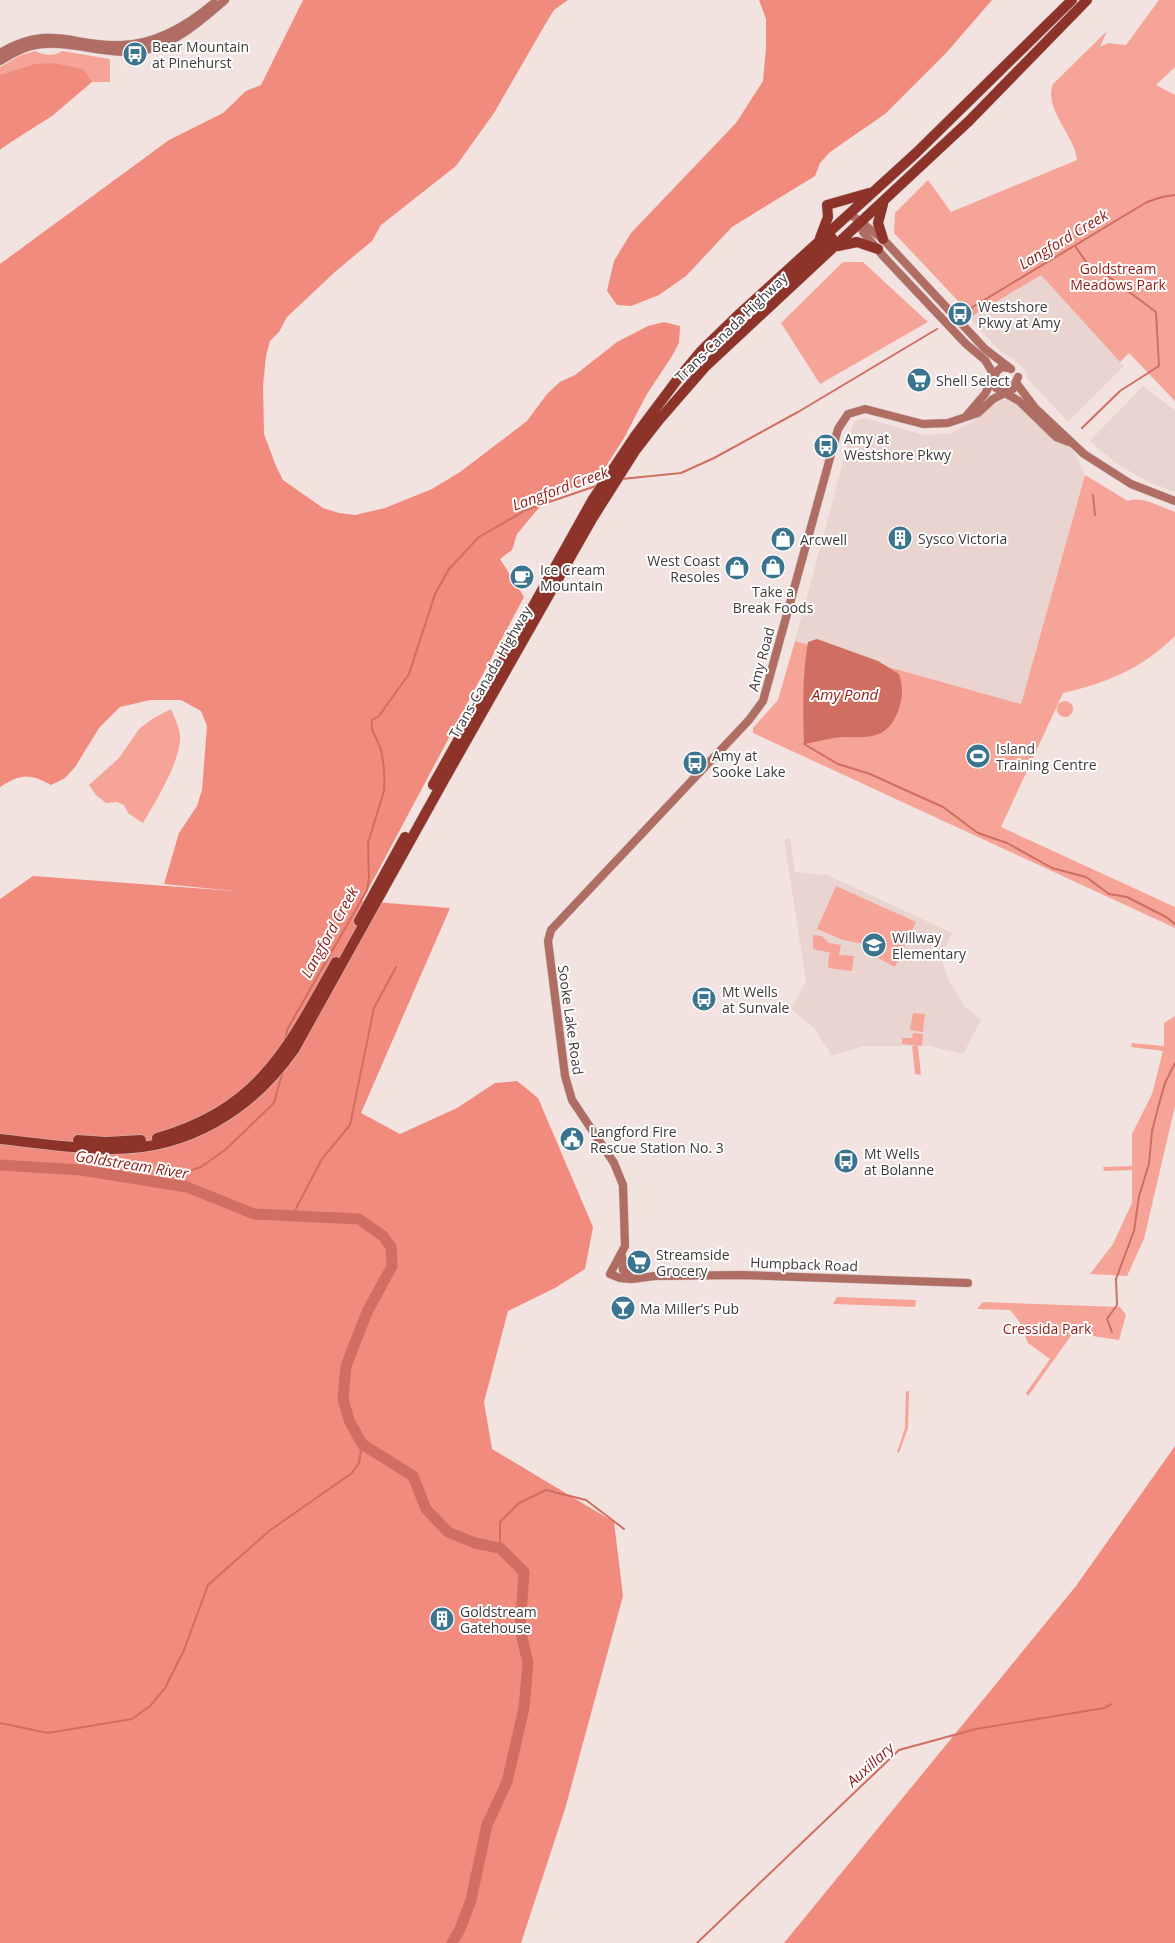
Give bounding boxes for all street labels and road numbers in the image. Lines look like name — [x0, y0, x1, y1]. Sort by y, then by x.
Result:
street label: Trans-Canada Highway — [671, 268, 792, 386]
street label: Trans-Canada Highway — [444, 602, 536, 742]
street label: Amy Road — [743, 625, 779, 693]
street label: Sooke Lake Road — [554, 964, 588, 1076]
street label: Humpback Road — [750, 1253, 858, 1275]

